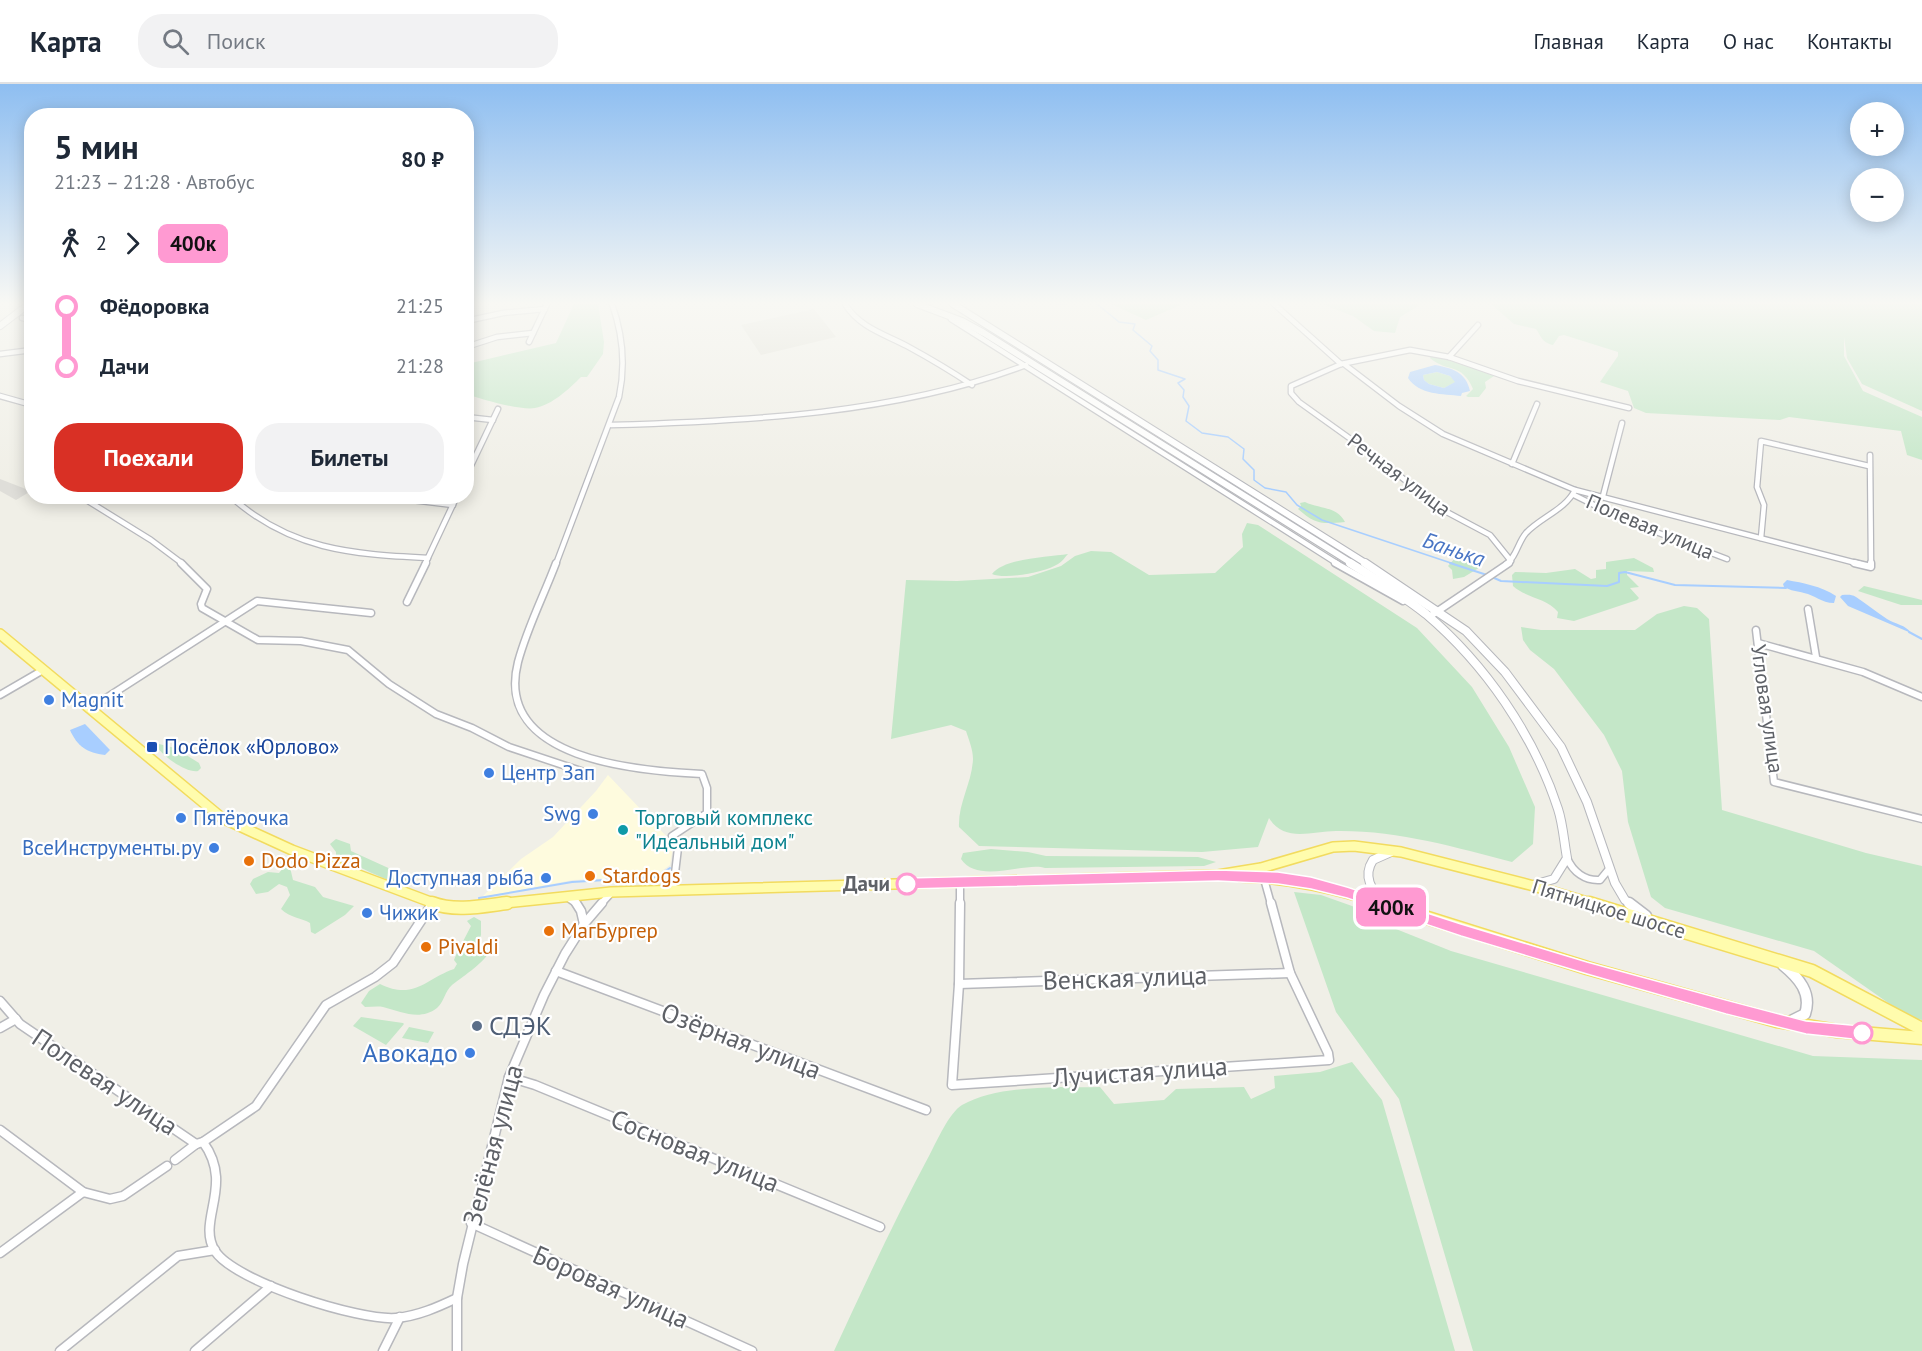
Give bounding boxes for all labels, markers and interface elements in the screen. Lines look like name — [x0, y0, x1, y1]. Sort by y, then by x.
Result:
search box — [138, 14, 558, 68]
text: Карта — [30, 23, 102, 60]
icon: search — [159, 25, 192, 58]
text: Поиск — [207, 27, 266, 55]
text: Главная — [1533, 28, 1604, 55]
text: Карта — [1637, 28, 1690, 55]
text: О нас — [1723, 28, 1774, 55]
text: Контакты — [1807, 28, 1892, 55]
map controls — [1850, 102, 1904, 222]
button: + — [1850, 102, 1904, 156]
text: 5 мин — [54, 125, 139, 168]
text: 80 ₽ — [401, 145, 444, 173]
button: − — [1850, 168, 1904, 222]
text: 21:23 – 21:28 · Автобус — [54, 169, 255, 195]
icon: walk — [54, 227, 87, 260]
icon: forward — [116, 227, 149, 260]
text: 2 — [96, 230, 107, 256]
text: 400к — [170, 230, 216, 257]
text: Фёдоровка — [100, 292, 209, 320]
text: 21:25 — [396, 293, 444, 319]
text: Дачи — [100, 352, 149, 380]
text: 21:28 — [396, 353, 444, 379]
button: Поехали — [54, 423, 243, 492]
button: Билеты — [255, 423, 444, 492]
street label: Речная улица — [1342, 427, 1456, 522]
street label: Полевая улица — [1582, 488, 1718, 566]
water label: Банька — [1419, 525, 1489, 573]
street label: Угловая улица — [1745, 643, 1790, 775]
place label: Magnit — [61, 686, 124, 713]
marker: Magnit — [42, 693, 56, 707]
place label: Посёлок «Юрлово» — [164, 733, 339, 760]
marker: Посёлок «Юрлово» — [145, 740, 159, 754]
place label: Центр Зап — [501, 759, 595, 786]
marker: Центр Зап — [482, 766, 496, 780]
place label: Swg — [543, 800, 581, 827]
place label: Пятёрочка — [193, 804, 289, 831]
place label: Торговый комплекс "Идеальный дом" — [635, 804, 813, 855]
marker: Swg — [586, 807, 600, 821]
marker: Пятёрочка — [174, 811, 188, 825]
marker: Торговый комплекс "Идеальный дом" — [616, 823, 630, 837]
place label: ВсеИнструменты.ру — [22, 834, 202, 861]
marker: ВсеИнструменты.ру — [207, 841, 221, 855]
place label: Dodo Pizza — [261, 847, 361, 874]
marker: Dodo Pizza — [242, 854, 256, 868]
place label: Stardogs — [602, 862, 681, 889]
place label: Доступная рыба — [386, 864, 534, 891]
marker: Stardogs — [583, 869, 597, 883]
place label: Дачи — [843, 870, 890, 897]
marker: Доступная рыба — [539, 871, 553, 885]
street label: Пятницкое шоссе — [1529, 872, 1689, 945]
marker: Дачи — [896, 873, 918, 895]
line badge: 400к — [1349, 888, 1433, 926]
text: 400к — [1368, 894, 1414, 921]
place label: Чижик — [379, 899, 439, 926]
marker: Чижик — [360, 906, 374, 920]
place label: МагБургер — [561, 917, 658, 944]
marker: МагБургер — [542, 924, 556, 938]
place label: Pivaldi — [438, 933, 499, 960]
marker: Pivaldi — [419, 940, 433, 954]
street label: Венская улица — [1042, 958, 1208, 997]
street label: Озёрная улица — [656, 995, 826, 1086]
place label: СДЭК — [489, 1009, 552, 1042]
marker: СДЭК — [470, 1019, 484, 1033]
street label: Полевая улица — [26, 1021, 184, 1142]
unlabelled marker — [1851, 1022, 1873, 1044]
place label: Авокадо — [363, 1036, 458, 1069]
marker: Авокадо — [463, 1046, 477, 1060]
street label: Лучистая улица — [1050, 1049, 1229, 1094]
street label: Зелёная улица — [455, 1061, 530, 1229]
street label: Сосновая улица — [606, 1102, 784, 1199]
street label: Боровая улица — [528, 1237, 694, 1336]

